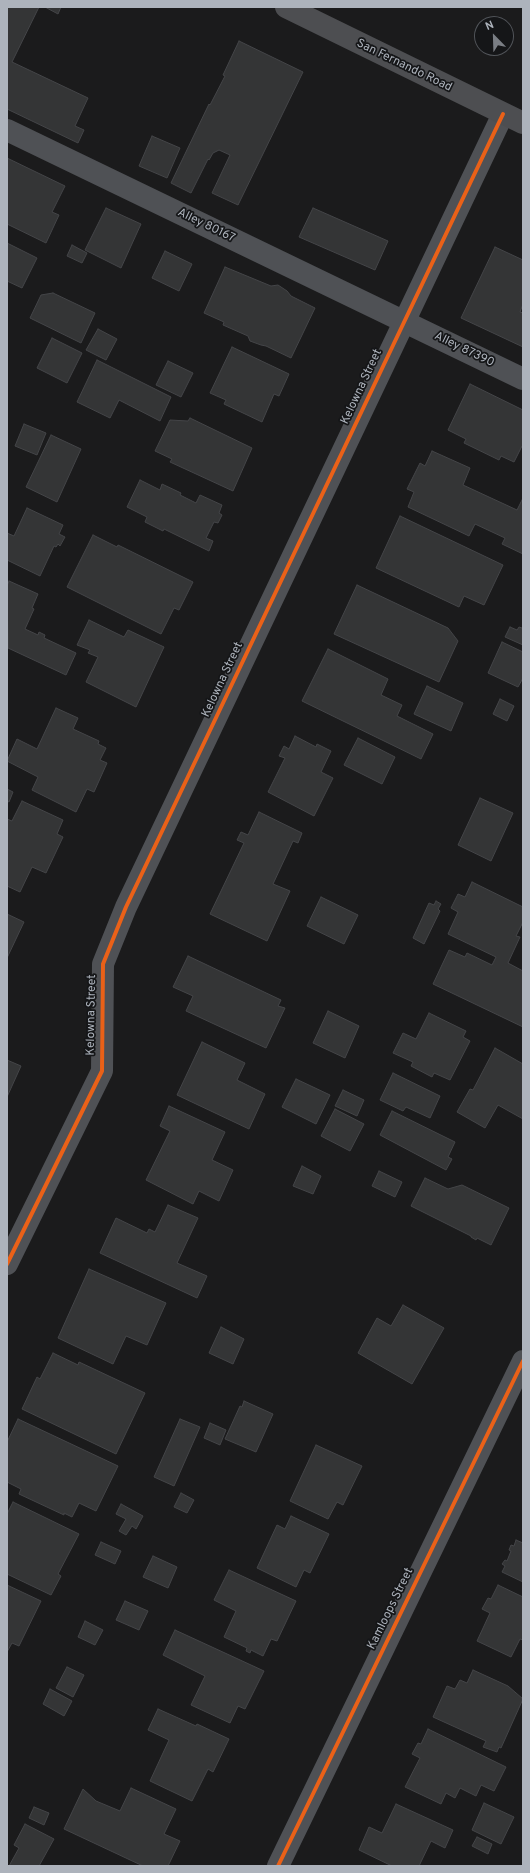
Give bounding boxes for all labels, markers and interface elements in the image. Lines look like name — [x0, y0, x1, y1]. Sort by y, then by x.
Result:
north arrow — [474, 16, 514, 56]
text: N — [483, 18, 496, 34]
street label: San Fernando Road — [354, 37, 454, 95]
street label: Alley 80167 — [175, 206, 237, 246]
street label: Alley 87390 — [432, 329, 496, 371]
street label: Kelowna Street — [338, 347, 386, 427]
street label: Kelowna Street — [199, 640, 247, 720]
street label: Kelowna Street — [84, 974, 100, 1056]
street label: Kamloops Street — [365, 1566, 417, 1652]

